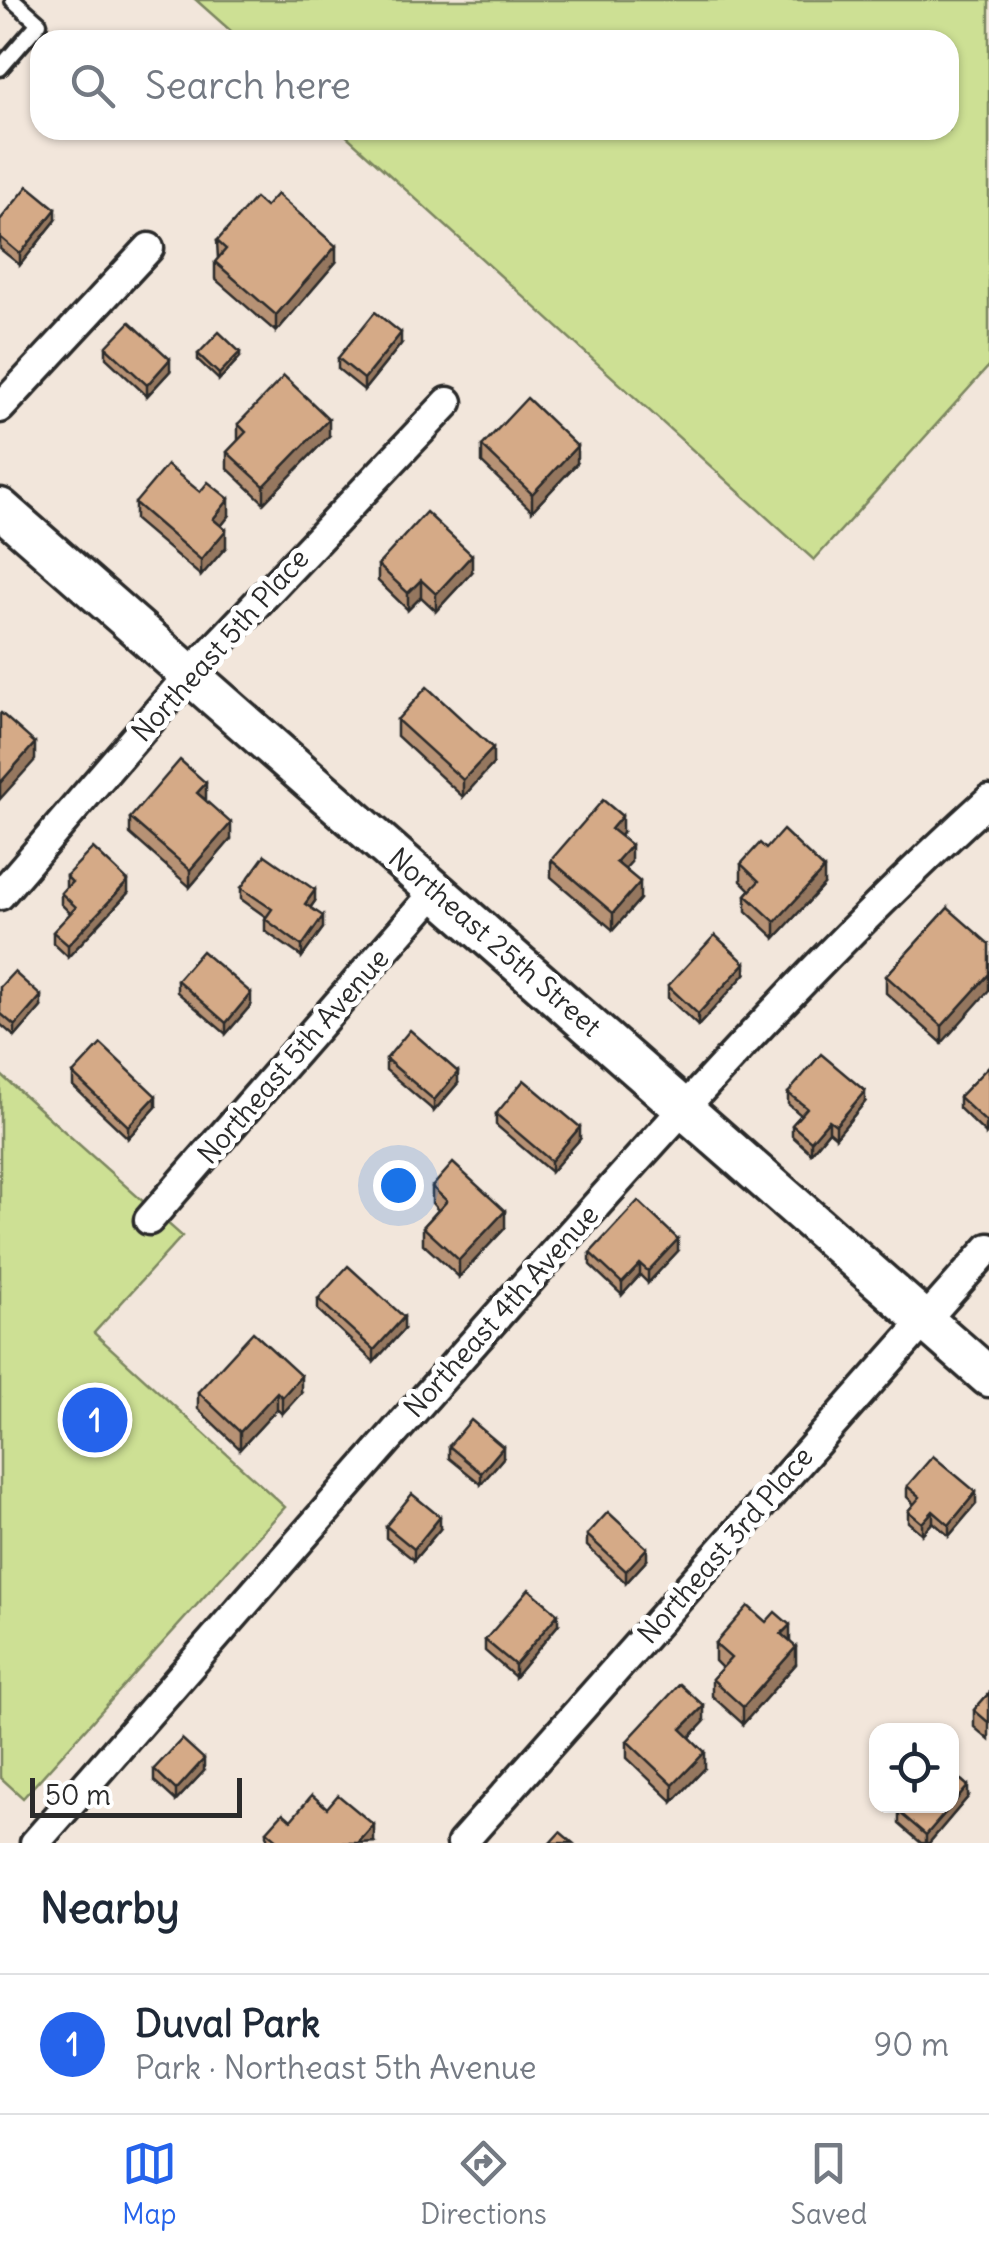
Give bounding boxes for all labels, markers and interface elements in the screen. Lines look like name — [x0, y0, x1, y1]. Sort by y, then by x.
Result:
search box — [30, 30, 959, 140]
icon: search — [65, 58, 120, 113]
text: Search here — [145, 62, 351, 109]
street label: Northeast 5th Place — [124, 541, 316, 749]
street label: Northeast 25th Street — [381, 840, 609, 1044]
street label: Northeast 5th Avenue — [190, 941, 396, 1171]
your location — [373, 1160, 424, 1211]
street label: Northeast 4th Avenue — [396, 1197, 606, 1425]
pin: 1 — [62, 1382, 128, 1458]
street label: Northeast 3rd Place — [630, 1439, 820, 1651]
map controls — [869, 1723, 959, 1813]
button: locate — [869, 1723, 959, 1813]
scale bar — [30, 1773, 242, 1818]
text: 50 m — [45, 1777, 111, 1813]
text: Nearby — [40, 1882, 179, 1934]
text: Duval Park — [135, 2000, 320, 2047]
text: 1 — [66, 2024, 79, 2065]
text: 90 m — [874, 2024, 949, 2065]
text: Park · Northeast 5th Avenue — [135, 2047, 537, 2088]
tab: Map — [122, 2136, 177, 2232]
tab: Directions — [420, 2136, 547, 2232]
tab: Saved — [790, 2136, 867, 2232]

